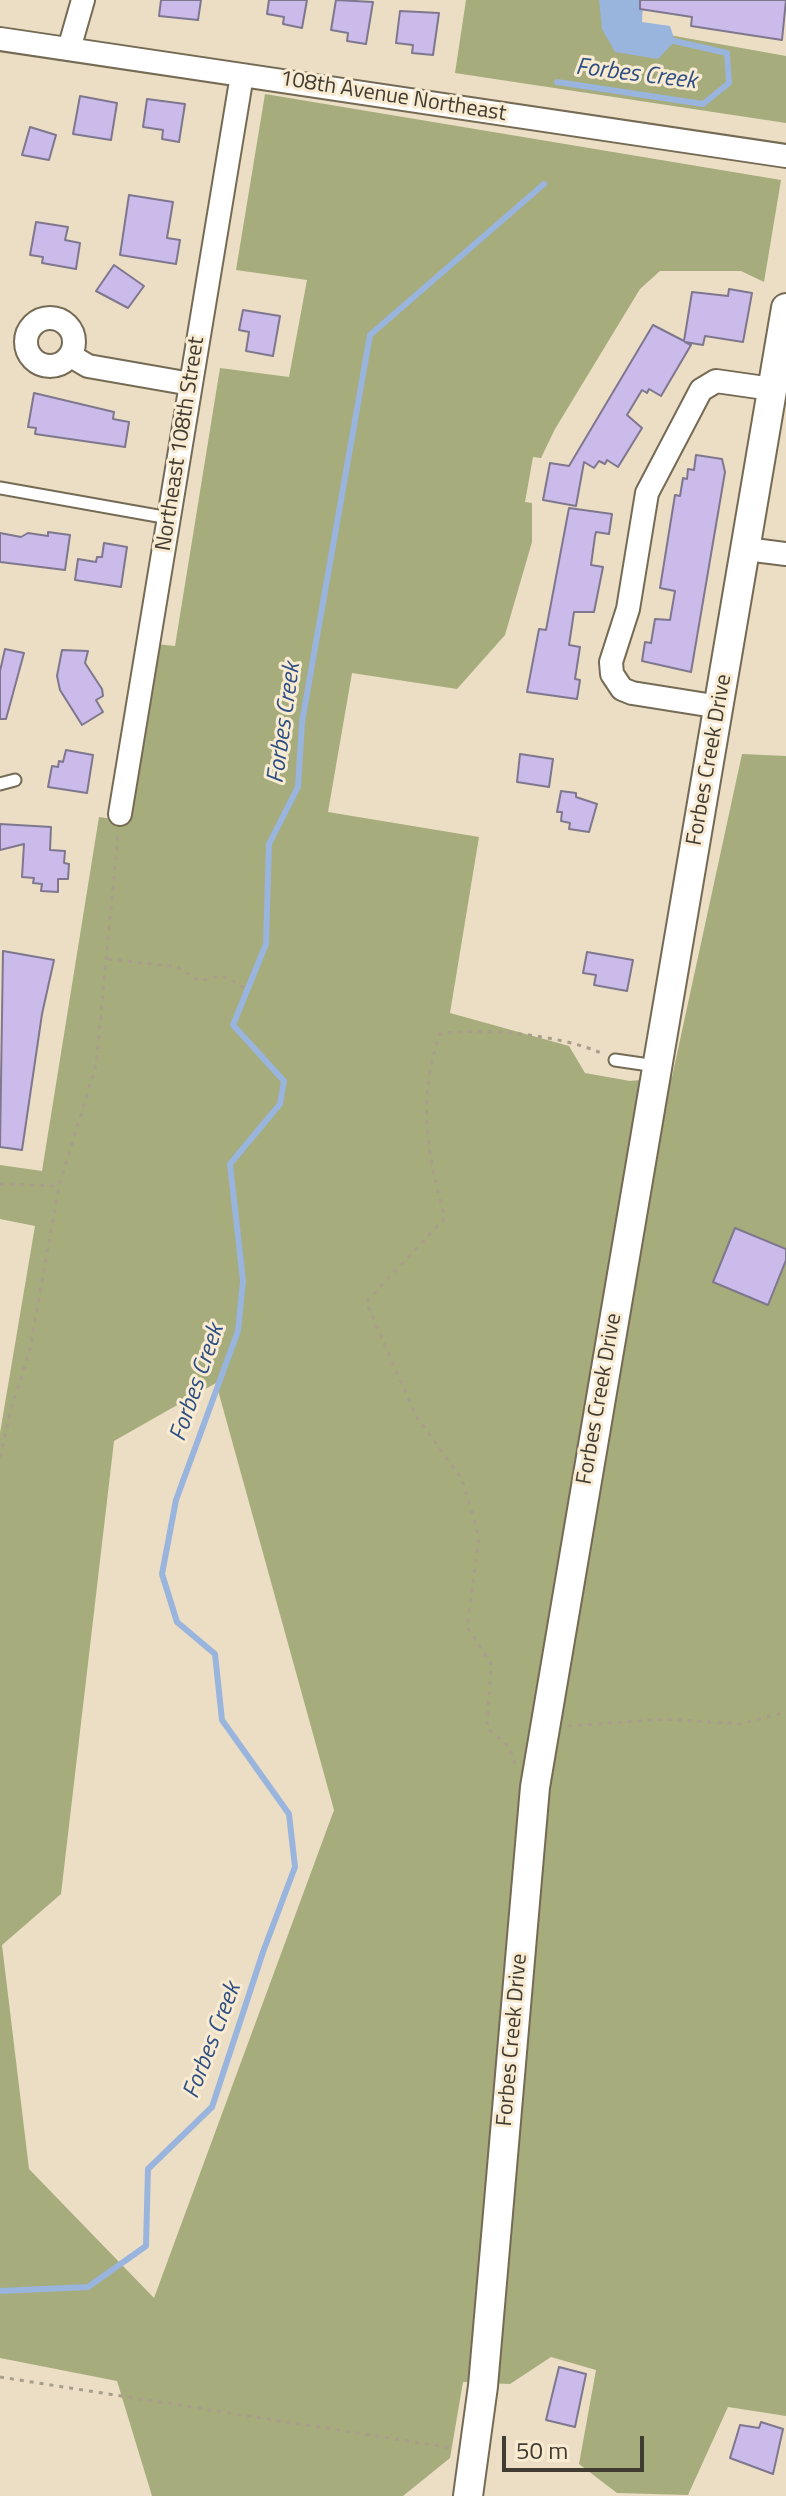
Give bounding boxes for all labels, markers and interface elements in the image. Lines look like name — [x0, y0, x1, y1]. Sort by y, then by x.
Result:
water label: Forbes Creek — [574, 53, 698, 97]
street label: 108th Avenue Northeast — [278, 66, 508, 128]
street label: Northeast 108th Street — [151, 335, 211, 553]
water label: Forbes Creek — [262, 661, 308, 785]
street label: Forbes Creek Drive — [682, 672, 738, 848]
street label: Forbes Creek Drive — [572, 1311, 628, 1487]
water label: Forbes Creek — [165, 1321, 231, 1445]
street label: Forbes Creek Drive — [492, 1953, 534, 2127]
water label: Forbes Creek — [178, 1979, 248, 2103]
scale bar — [506, 2420, 648, 2470]
text: 50 m — [516, 2432, 568, 2468]

